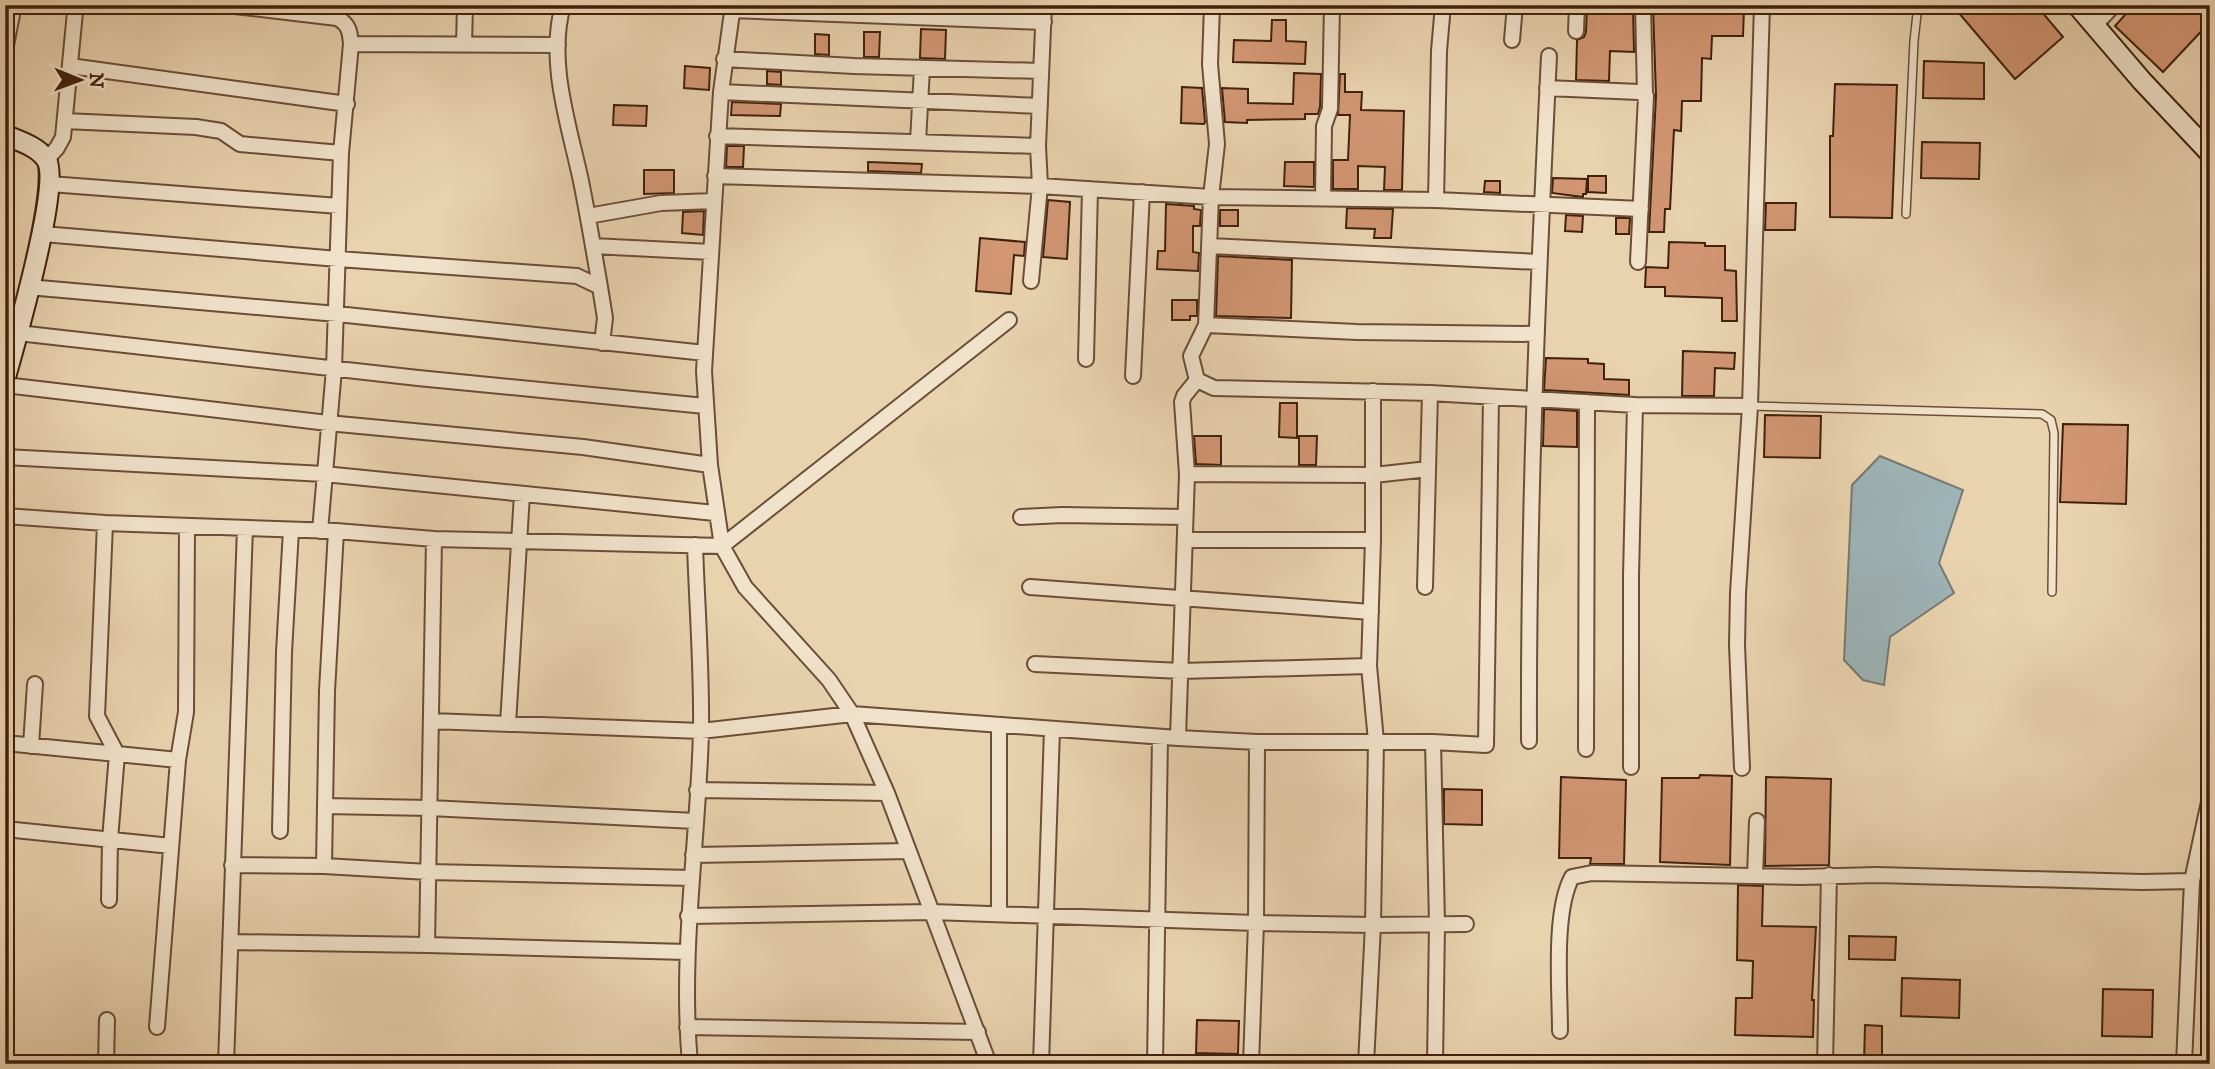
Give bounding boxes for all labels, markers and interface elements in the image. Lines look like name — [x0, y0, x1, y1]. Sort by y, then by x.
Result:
north arrow — [46, 46, 116, 116]
text: N — [84, 72, 107, 89]

